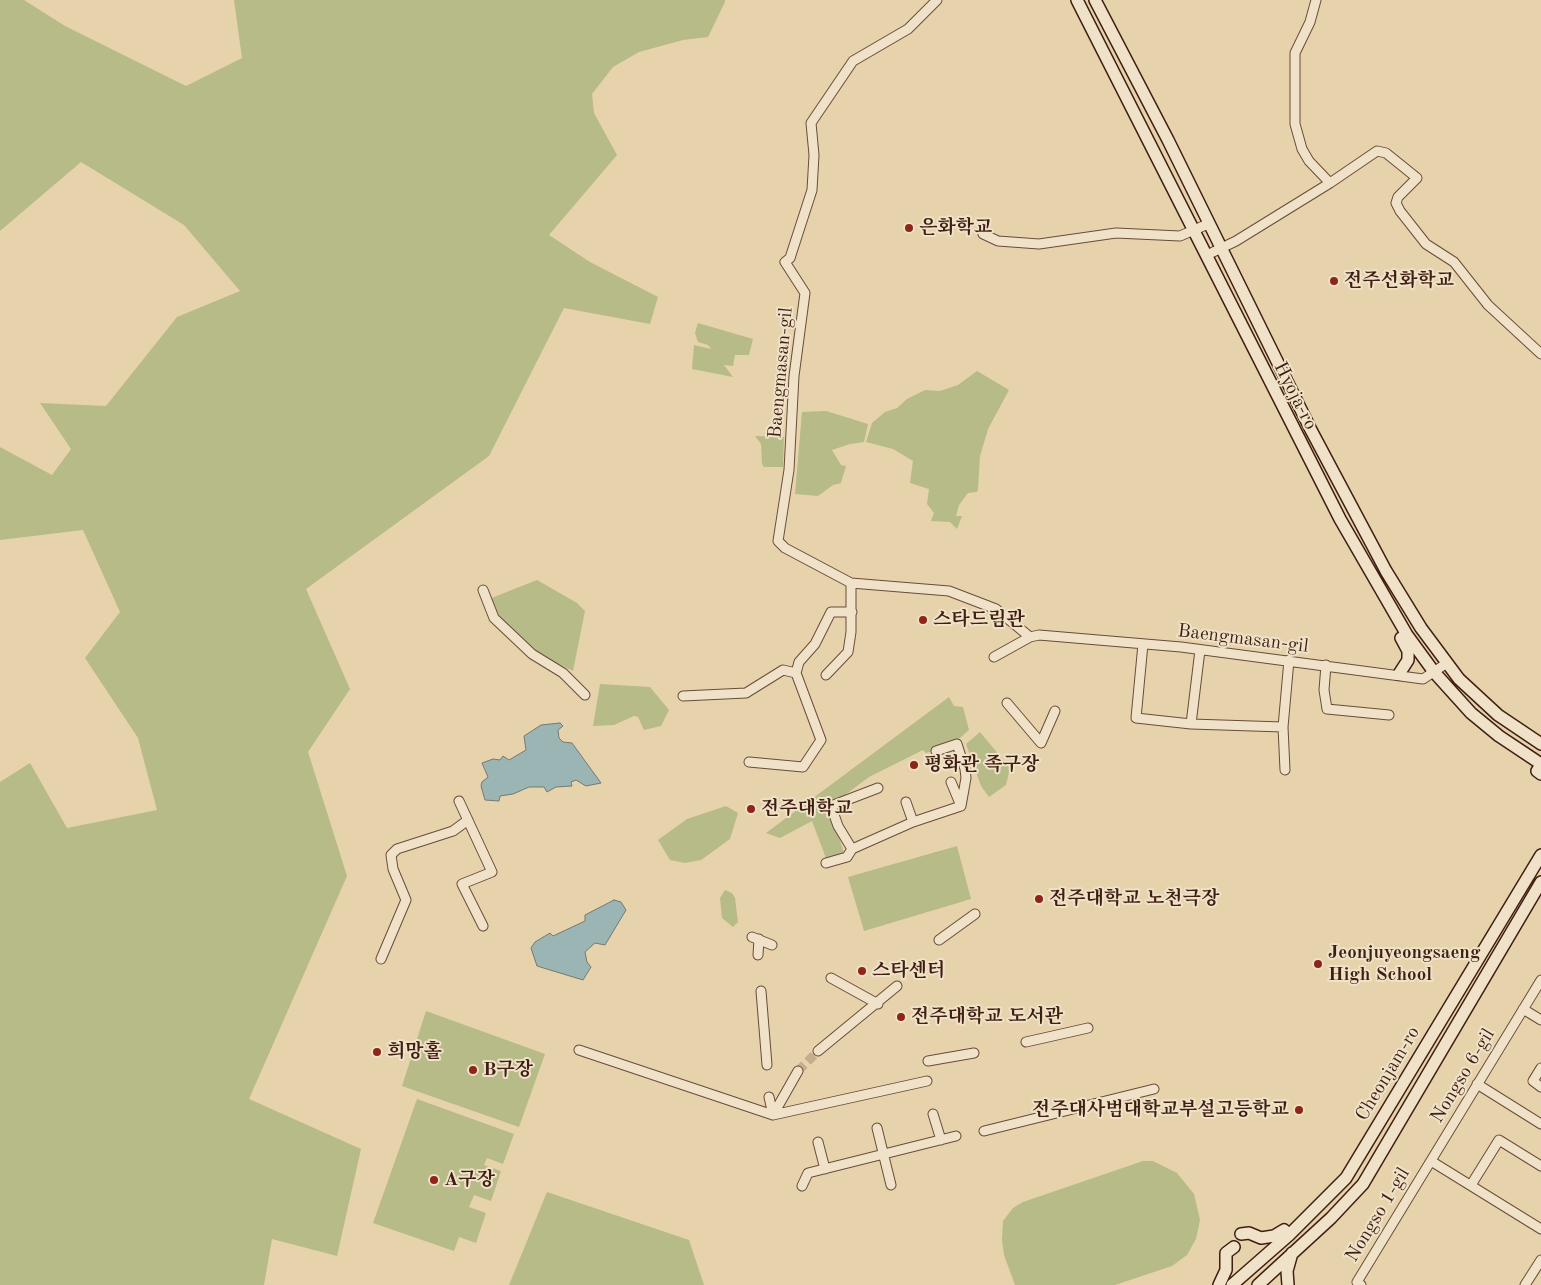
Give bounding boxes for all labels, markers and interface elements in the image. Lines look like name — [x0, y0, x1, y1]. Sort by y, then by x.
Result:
place label: 은화학교 — [919, 217, 992, 239]
marker: 은화학교 — [903, 222, 915, 234]
place label: 전주선화학교 — [1344, 270, 1454, 292]
marker: 전주선화학교 — [1328, 275, 1340, 287]
street label: Baengmasan-gil — [764, 306, 798, 440]
street label: Hyoja-ro — [1268, 358, 1322, 434]
place label: 스타드림관 — [933, 609, 1025, 631]
marker: 스타드림관 — [917, 614, 929, 626]
street label: Baengmasan-gil — [1176, 620, 1310, 658]
place label: 평화관 족구장 — [924, 754, 1039, 776]
marker: 평화관 족구장 — [908, 759, 920, 771]
place label: 전주대학교 — [761, 798, 853, 820]
marker: 전주대학교 — [745, 803, 757, 815]
place label: 전주대학교 노천극장 — [1049, 888, 1220, 910]
marker: 전주대학교 노천극장 — [1033, 893, 1045, 905]
place label: Jeonjuyeongsaeng High School — [1328, 942, 1480, 986]
marker: Jeonjuyeongsaeng High School — [1312, 958, 1324, 970]
place label: 스타센터 — [872, 960, 945, 982]
marker: 스타센터 — [856, 965, 868, 977]
place label: 전주대학교 도서관 — [911, 1006, 1063, 1028]
marker: 전주대학교 도서관 — [895, 1011, 907, 1023]
street label: Cheonjam-ro — [1351, 1023, 1425, 1125]
street label: Nongso 6-gil — [1426, 1025, 1500, 1127]
place label: 희망홀 — [387, 1041, 442, 1063]
marker: 희망홀 — [371, 1046, 383, 1058]
place label: B구장 — [483, 1059, 533, 1081]
marker: B구장 — [467, 1064, 479, 1076]
place label: 전주대사범대학교부설고등학교 — [1032, 1099, 1289, 1121]
marker: 전주대사범대학교부설고등학교 — [1293, 1104, 1305, 1116]
street label: Nongso 1-gil — [1341, 1164, 1415, 1266]
place label: A구장 — [444, 1169, 495, 1191]
marker: A구장 — [428, 1174, 440, 1186]

